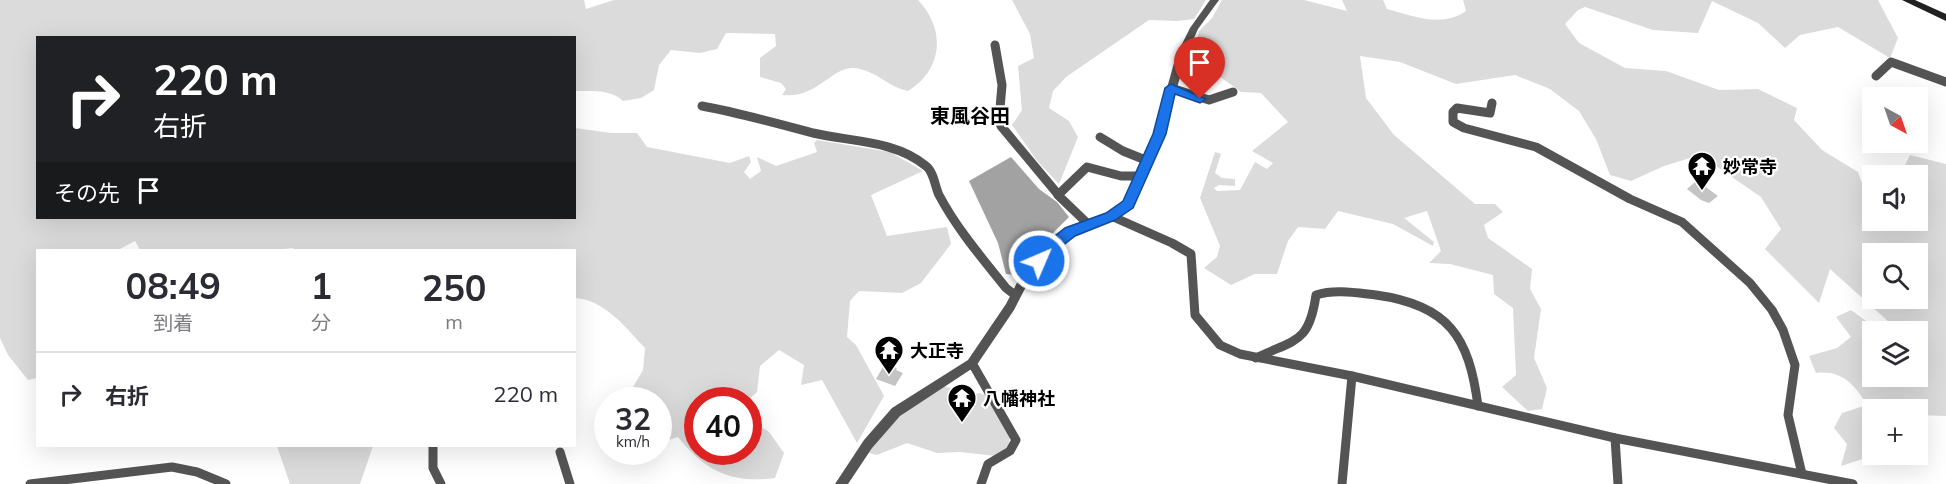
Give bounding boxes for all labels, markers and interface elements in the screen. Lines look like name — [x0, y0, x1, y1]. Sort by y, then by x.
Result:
pin — [1174, 37, 1225, 99]
icon: arrive — [1183, 46, 1216, 79]
text: 220 m — [153, 53, 278, 106]
icon: right — [54, 60, 132, 138]
north arrow — [1862, 87, 1928, 153]
map controls — [1862, 87, 1928, 465]
district label: 東風谷田 — [930, 103, 1010, 128]
text: 右折 — [153, 109, 207, 143]
temple icon: 妙常寺 — [1686, 150, 1718, 192]
place label: 妙常寺 — [1723, 155, 1777, 178]
button: sound — [1862, 165, 1928, 231]
icon: arrive — [132, 174, 165, 207]
text: その先 — [54, 179, 120, 207]
position arrow — [1007, 229, 1071, 293]
button: search — [1862, 243, 1928, 309]
text: 08:49 — [126, 263, 221, 308]
text: 1 — [310, 263, 332, 308]
text: 250 — [422, 265, 486, 310]
text: m — [445, 309, 463, 334]
text: 到着 — [153, 310, 193, 335]
text: 分 — [311, 310, 331, 335]
button: layers — [1862, 321, 1928, 387]
temple icon: 大正寺 — [873, 334, 905, 376]
place label: 大正寺 — [910, 339, 964, 362]
icon: right — [54, 378, 87, 411]
text: 220 m — [493, 380, 558, 408]
text: 右折 — [105, 382, 149, 410]
temple icon: 八幡神社 — [946, 382, 978, 424]
speed limit sign: 40 — [684, 387, 762, 465]
place label: 八幡神社 — [983, 387, 1055, 410]
button: + — [1862, 399, 1928, 465]
text: 32 — [615, 400, 651, 438]
text: km/h — [616, 432, 650, 451]

